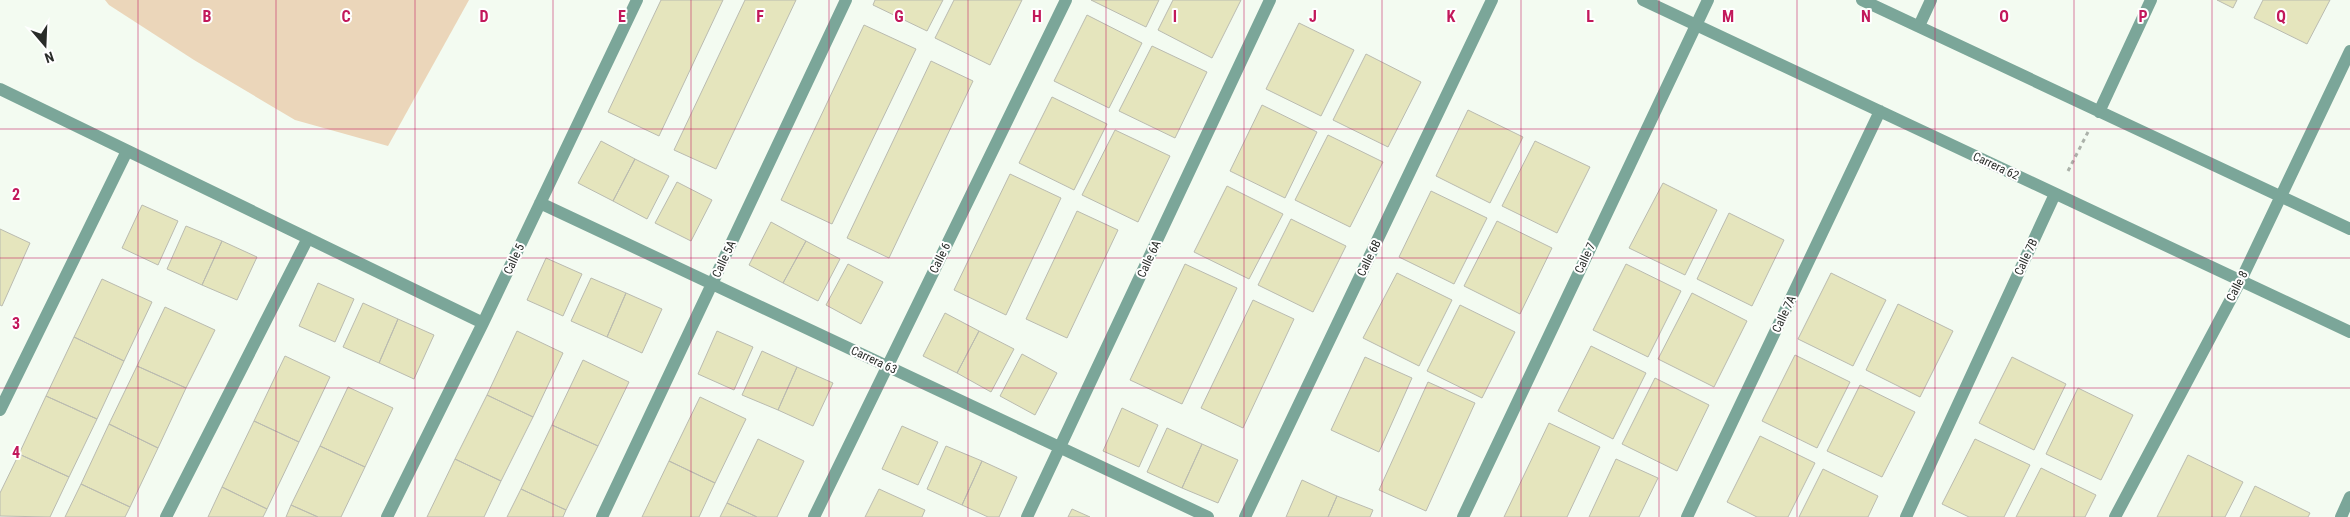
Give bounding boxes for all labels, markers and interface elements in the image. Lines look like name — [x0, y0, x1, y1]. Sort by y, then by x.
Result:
text: B — [203, 7, 212, 26]
text: C — [341, 7, 351, 26]
text: D — [479, 7, 489, 26]
text: E — [618, 7, 626, 26]
text: F — [756, 7, 764, 26]
text: G — [894, 7, 904, 26]
text: H — [1032, 7, 1042, 26]
text: I — [1173, 7, 1177, 26]
text: J — [1309, 7, 1317, 26]
text: K — [1447, 7, 1456, 26]
text: L — [1586, 7, 1594, 26]
text: M — [1722, 7, 1734, 26]
text: N — [1861, 7, 1871, 26]
text: O — [1999, 7, 2009, 26]
text: P — [2138, 7, 2148, 26]
text: Q — [2276, 7, 2286, 26]
north arrow — [20, 20, 70, 70]
text: N — [43, 48, 56, 66]
street label: Carrera 62 — [1971, 149, 2021, 183]
text: 2 — [12, 185, 20, 204]
street label: Calle 7B — [2011, 236, 2041, 278]
street label: Calle 6B — [1354, 237, 1384, 279]
street label: Calle 5A — [709, 238, 739, 280]
street label: Calle 6A — [1134, 238, 1164, 280]
street label: Calle 6 — [927, 240, 953, 276]
street label: Calle 7 — [1572, 240, 1598, 276]
street label: Calle 5 — [501, 241, 527, 277]
street label: Calle 8 — [2223, 268, 2251, 304]
street label: Calle 7A — [1769, 293, 1799, 335]
text: 3 — [12, 314, 20, 333]
street label: Carrera 63 — [849, 343, 899, 377]
text: 4 — [12, 443, 20, 462]

